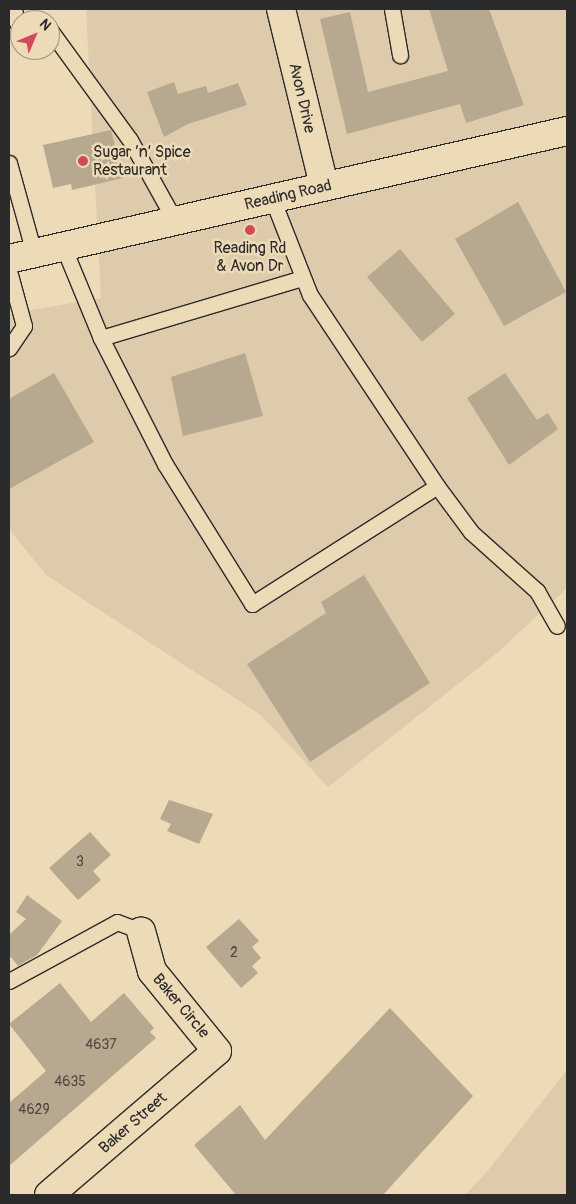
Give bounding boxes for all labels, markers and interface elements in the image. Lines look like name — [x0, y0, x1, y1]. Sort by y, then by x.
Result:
north arrow — [10, 10, 60, 60]
text: N — [36, 15, 55, 34]
street label: Avon Drive — [285, 61, 319, 135]
place label: Sugar ’n’ Spice Restaurant — [93, 142, 191, 180]
marker: Sugar ’n’ Spice Restaurant — [77, 155, 89, 167]
street label: Reading Road — [243, 176, 333, 214]
marker: Reading Rd & Avon Dr — [244, 224, 256, 236]
place label: Reading Rd & Avon Dr — [214, 238, 286, 276]
house number: 3 — [76, 854, 84, 870]
house number: 2 — [230, 945, 238, 961]
street label: Baker Circle — [148, 970, 214, 1042]
house number: 4637 — [85, 1037, 117, 1053]
house number: 4635 — [54, 1074, 86, 1090]
street label: Baker Street — [95, 1088, 171, 1158]
house number: 4629 — [18, 1102, 50, 1118]

